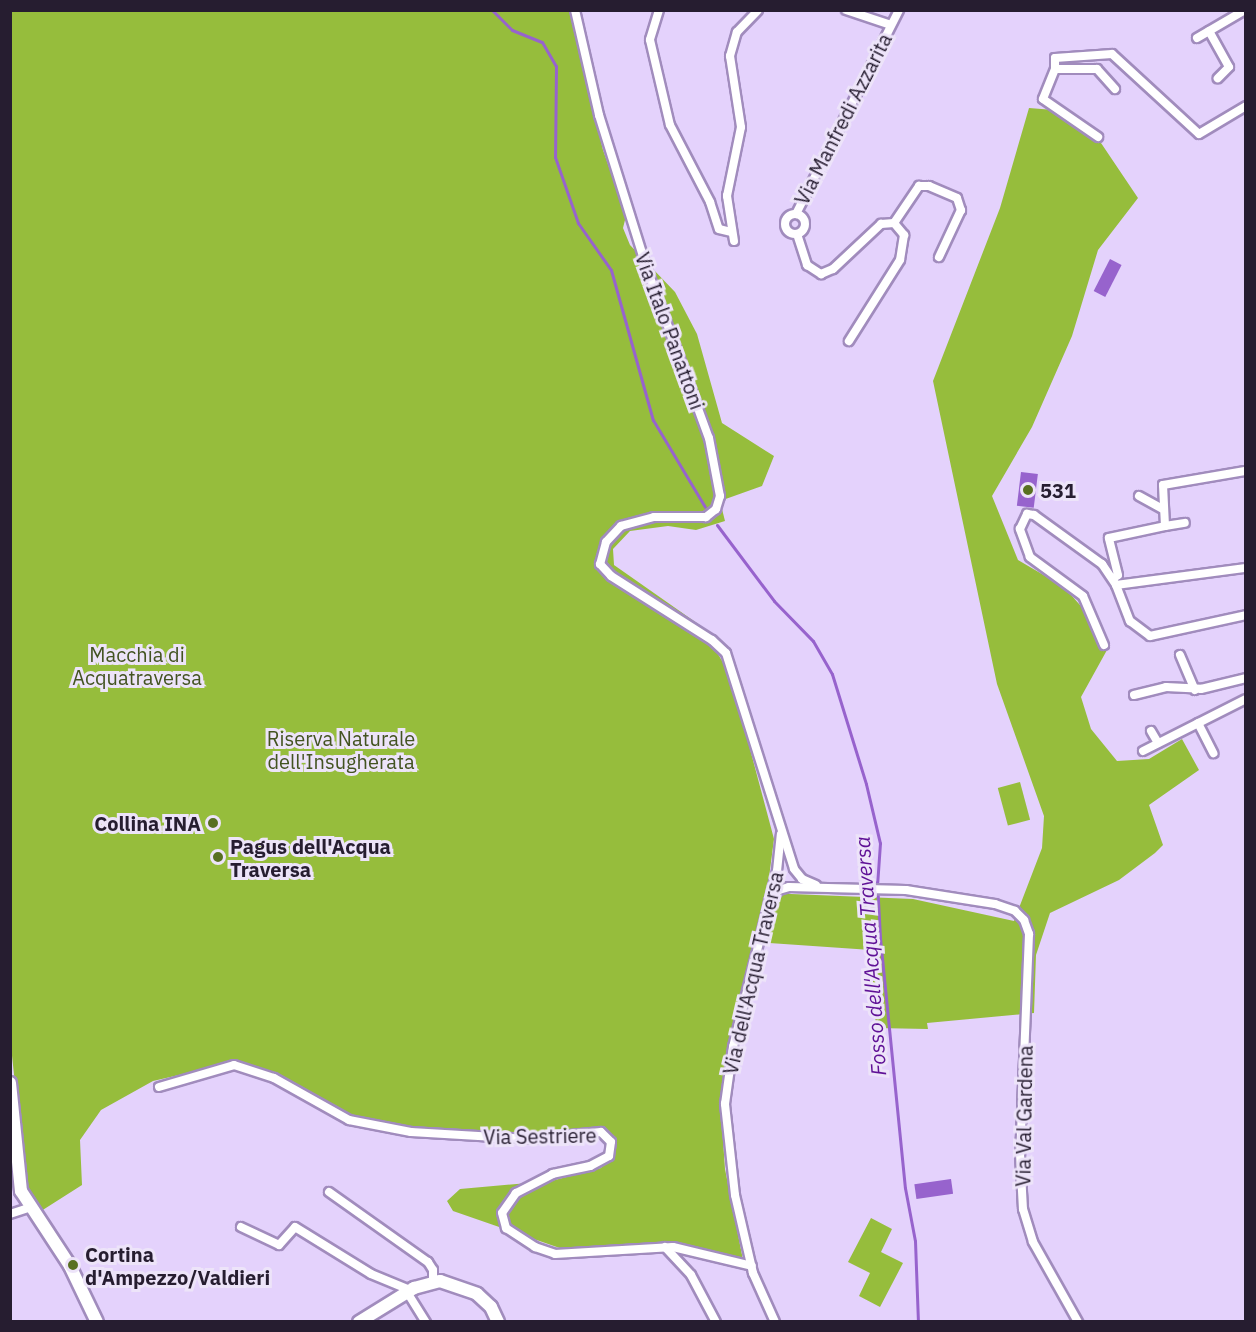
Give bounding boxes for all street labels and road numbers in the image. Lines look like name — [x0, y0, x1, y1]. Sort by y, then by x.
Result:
street label: Via Manfredi Azzarita — [789, 29, 897, 209]
street label: Via Italo Panattoni — [630, 249, 710, 413]
street label: Via dell'Acqua Traversa — [718, 869, 788, 1077]
street label: Via Val Gardena — [1011, 1045, 1037, 1187]
street label: Via Sestriere — [483, 1123, 597, 1149]

